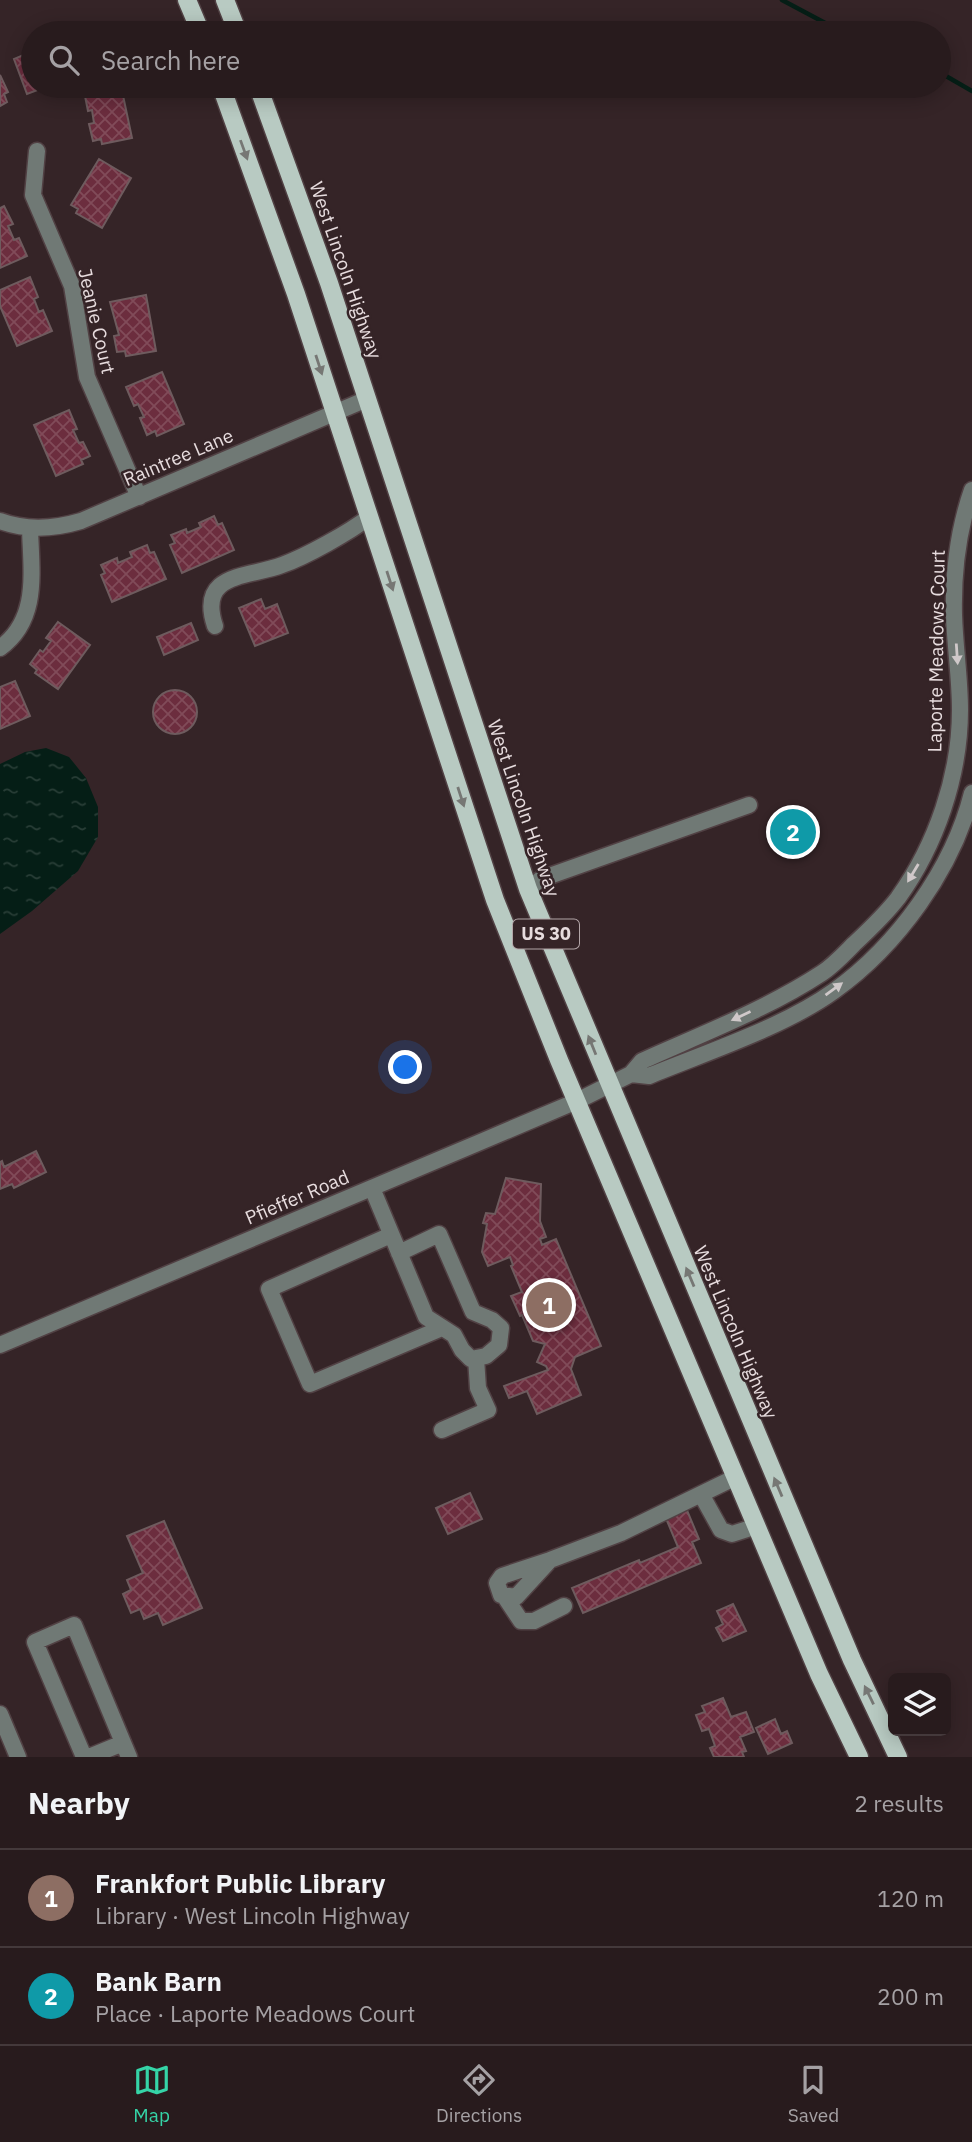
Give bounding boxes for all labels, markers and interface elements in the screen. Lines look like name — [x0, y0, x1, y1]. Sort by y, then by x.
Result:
search box — [21, 21, 951, 98]
icon: search — [45, 41, 83, 79]
text: Search here — [101, 43, 240, 77]
one-way arrow — [239, 139, 250, 160]
street label: West Lincoln Highway — [304, 178, 388, 362]
street label: Jeanie Court — [73, 266, 121, 376]
one-way arrow — [314, 354, 325, 375]
street label: Raintree Lane — [119, 423, 237, 491]
street label: Laporte Meadows Court — [922, 549, 950, 753]
one-way arrow — [385, 570, 396, 591]
one-way arrow — [951, 643, 962, 665]
street label: West Lincoln Highway — [482, 716, 566, 900]
one-way arrow — [456, 787, 467, 808]
pin: 2 — [770, 806, 816, 858]
one-way arrow — [907, 863, 919, 882]
road number: US 30 — [513, 919, 579, 948]
one-way arrow — [825, 982, 844, 996]
one-way arrow — [731, 1011, 752, 1022]
one-way arrow — [586, 1034, 597, 1055]
your location — [388, 1050, 422, 1084]
street label: Pfieffer Road — [241, 1164, 353, 1230]
street label: West Lincoln Highway — [689, 1242, 784, 1423]
one-way arrow — [684, 1267, 696, 1287]
pin: 1 — [526, 1279, 572, 1331]
one-way arrow — [773, 1476, 784, 1497]
map controls — [888, 1673, 951, 1736]
button: layers — [888, 1673, 951, 1736]
one-way arrow — [863, 1685, 874, 1705]
text: Nearby — [28, 1783, 130, 1822]
text: 2 results — [854, 1788, 944, 1818]
text: Frankfort Public Library — [95, 1866, 385, 1900]
text: 1 — [44, 1883, 58, 1913]
text: 120 m — [877, 1883, 944, 1913]
text: Library · West Lincoln Highway — [95, 1900, 410, 1930]
text: Bank Barn — [95, 1964, 222, 1998]
text: 2 — [44, 1981, 58, 2011]
text: 200 m — [877, 1981, 944, 2011]
text: Place · Laporte Meadows Court — [95, 1998, 415, 2028]
tab: Map — [133, 2061, 171, 2127]
tab: Directions — [436, 2061, 522, 2127]
tab: Saved — [788, 2061, 839, 2127]

